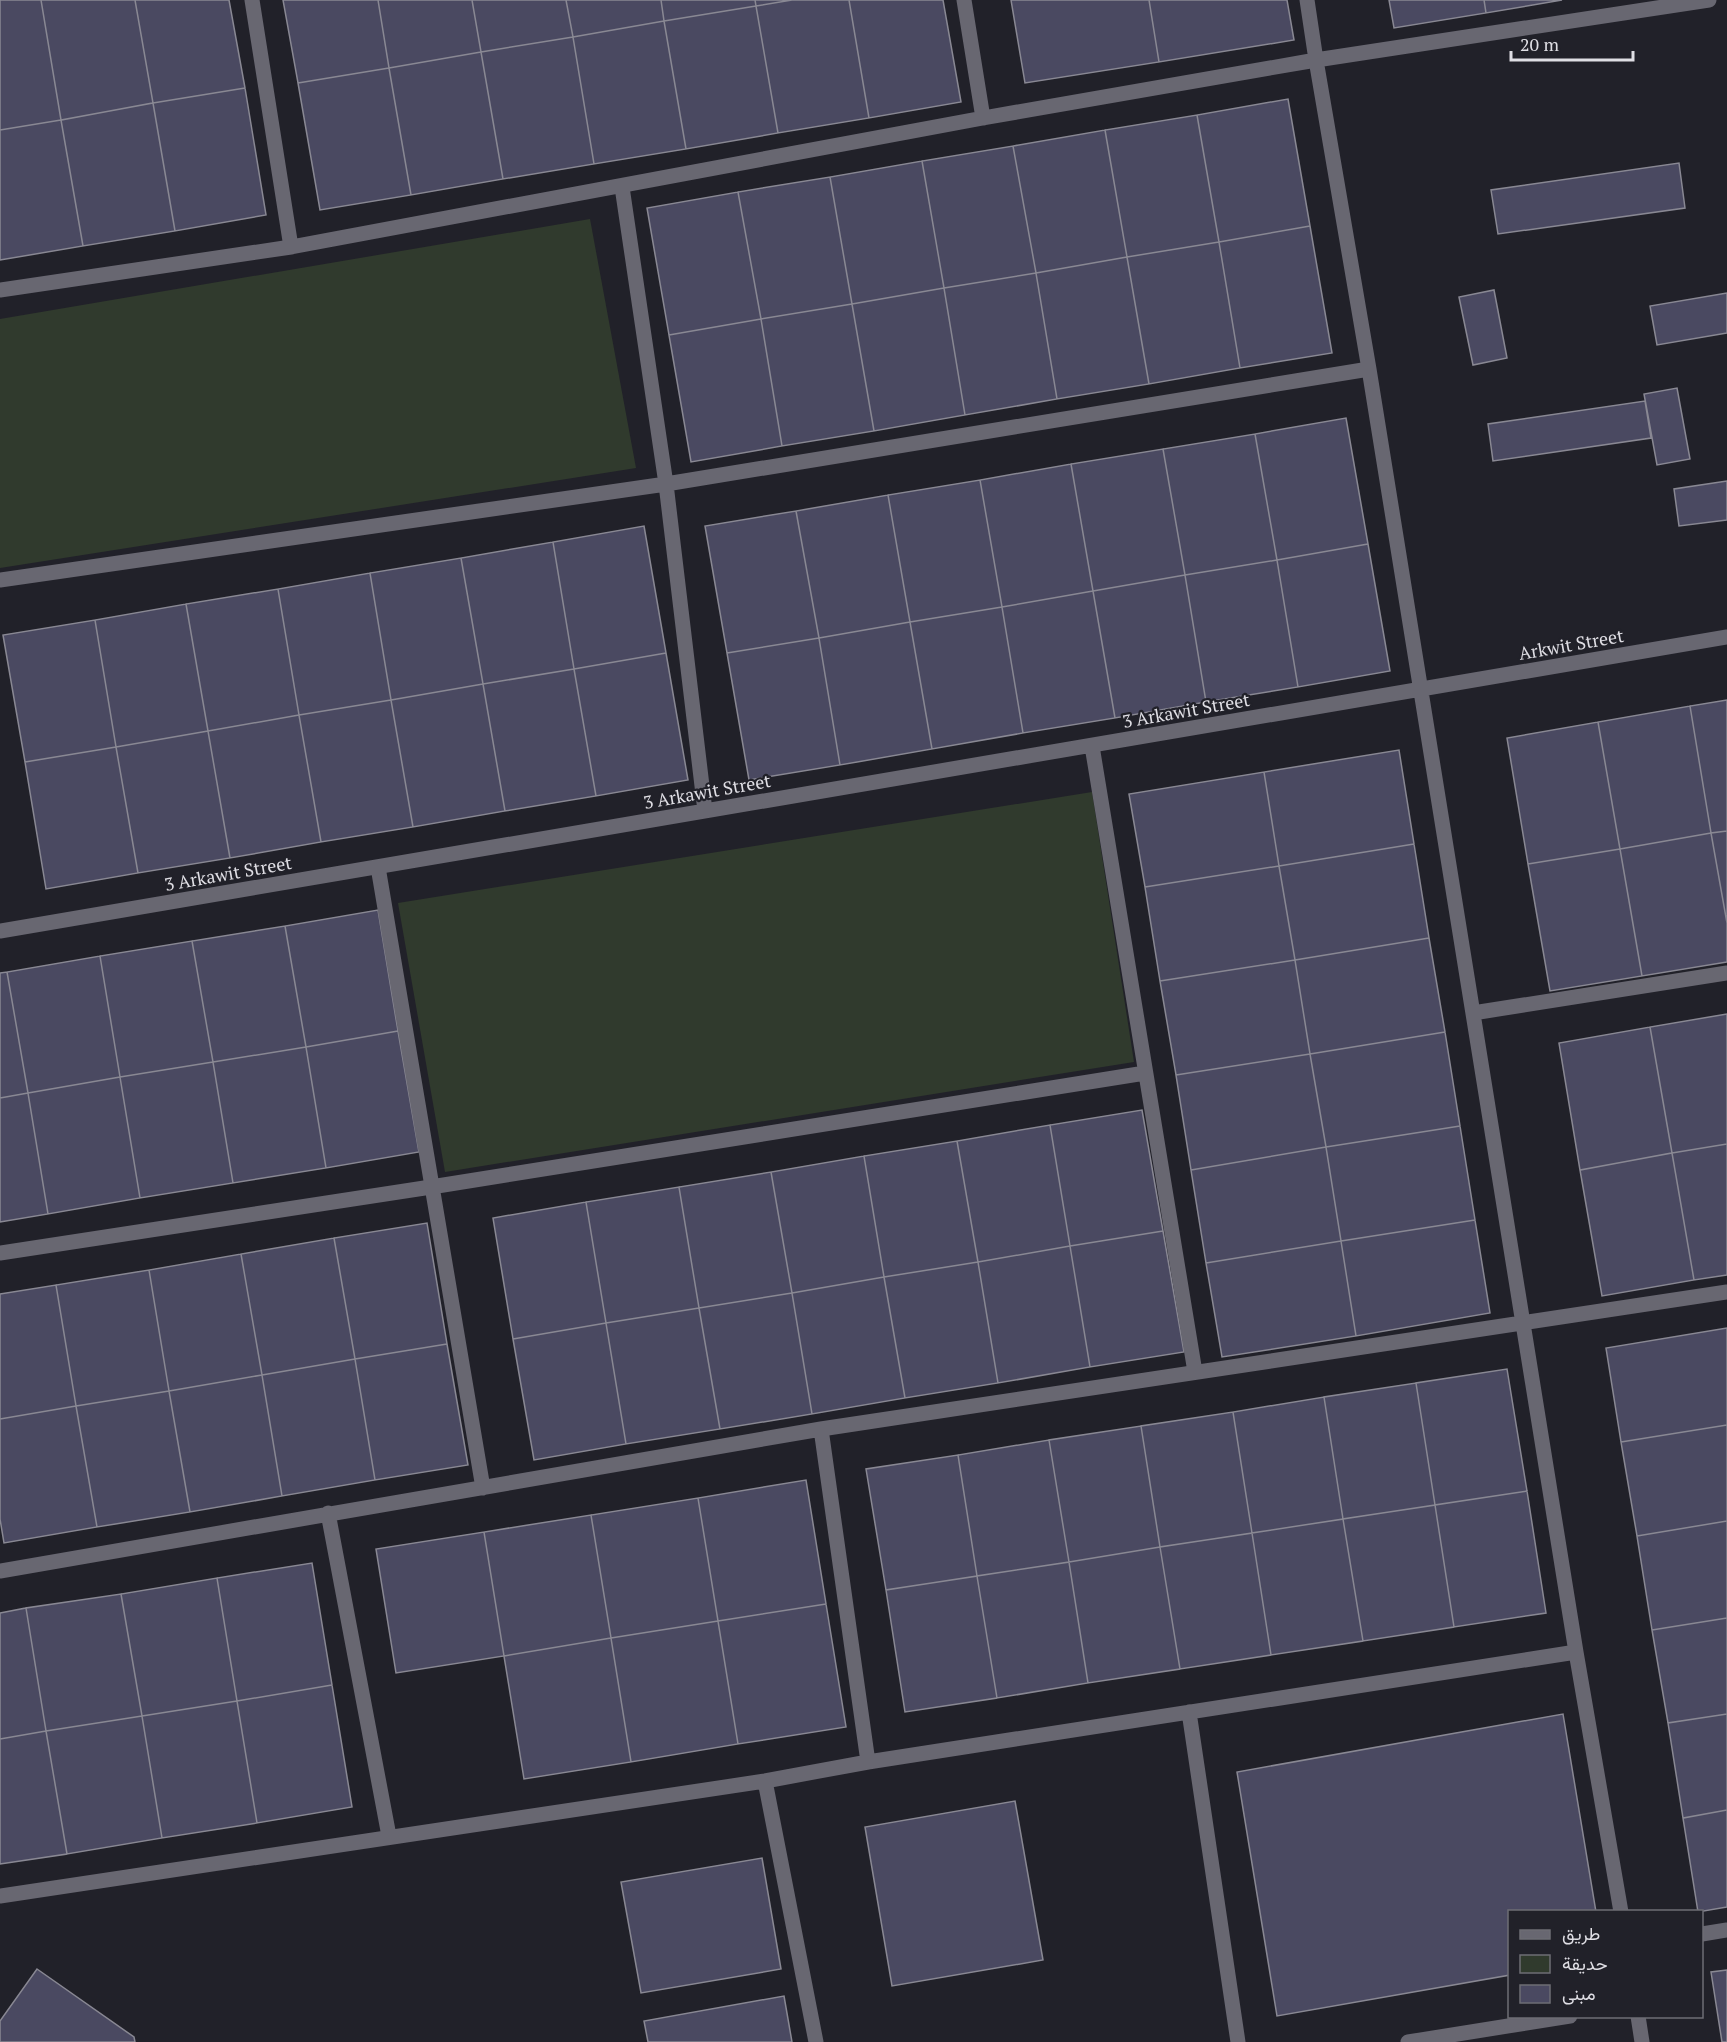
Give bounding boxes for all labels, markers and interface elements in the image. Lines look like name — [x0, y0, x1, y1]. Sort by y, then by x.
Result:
scale bar — [1511, 24, 1632, 62]
text: 20 m — [1520, 32, 1560, 56]
street label: Arkwit Street — [1517, 623, 1626, 665]
street label: 3 Arkawit Street — [1120, 687, 1252, 733]
street label: 3 Arkawit Street — [641, 768, 773, 814]
street label: 3 Arkawit Street — [162, 850, 294, 896]
legend — [1508, 1910, 1703, 2018]
text: طريق — [1562, 1921, 1600, 1945]
text: حديقة — [1562, 1951, 1608, 1975]
text: مبنى — [1562, 1981, 1596, 2005]

